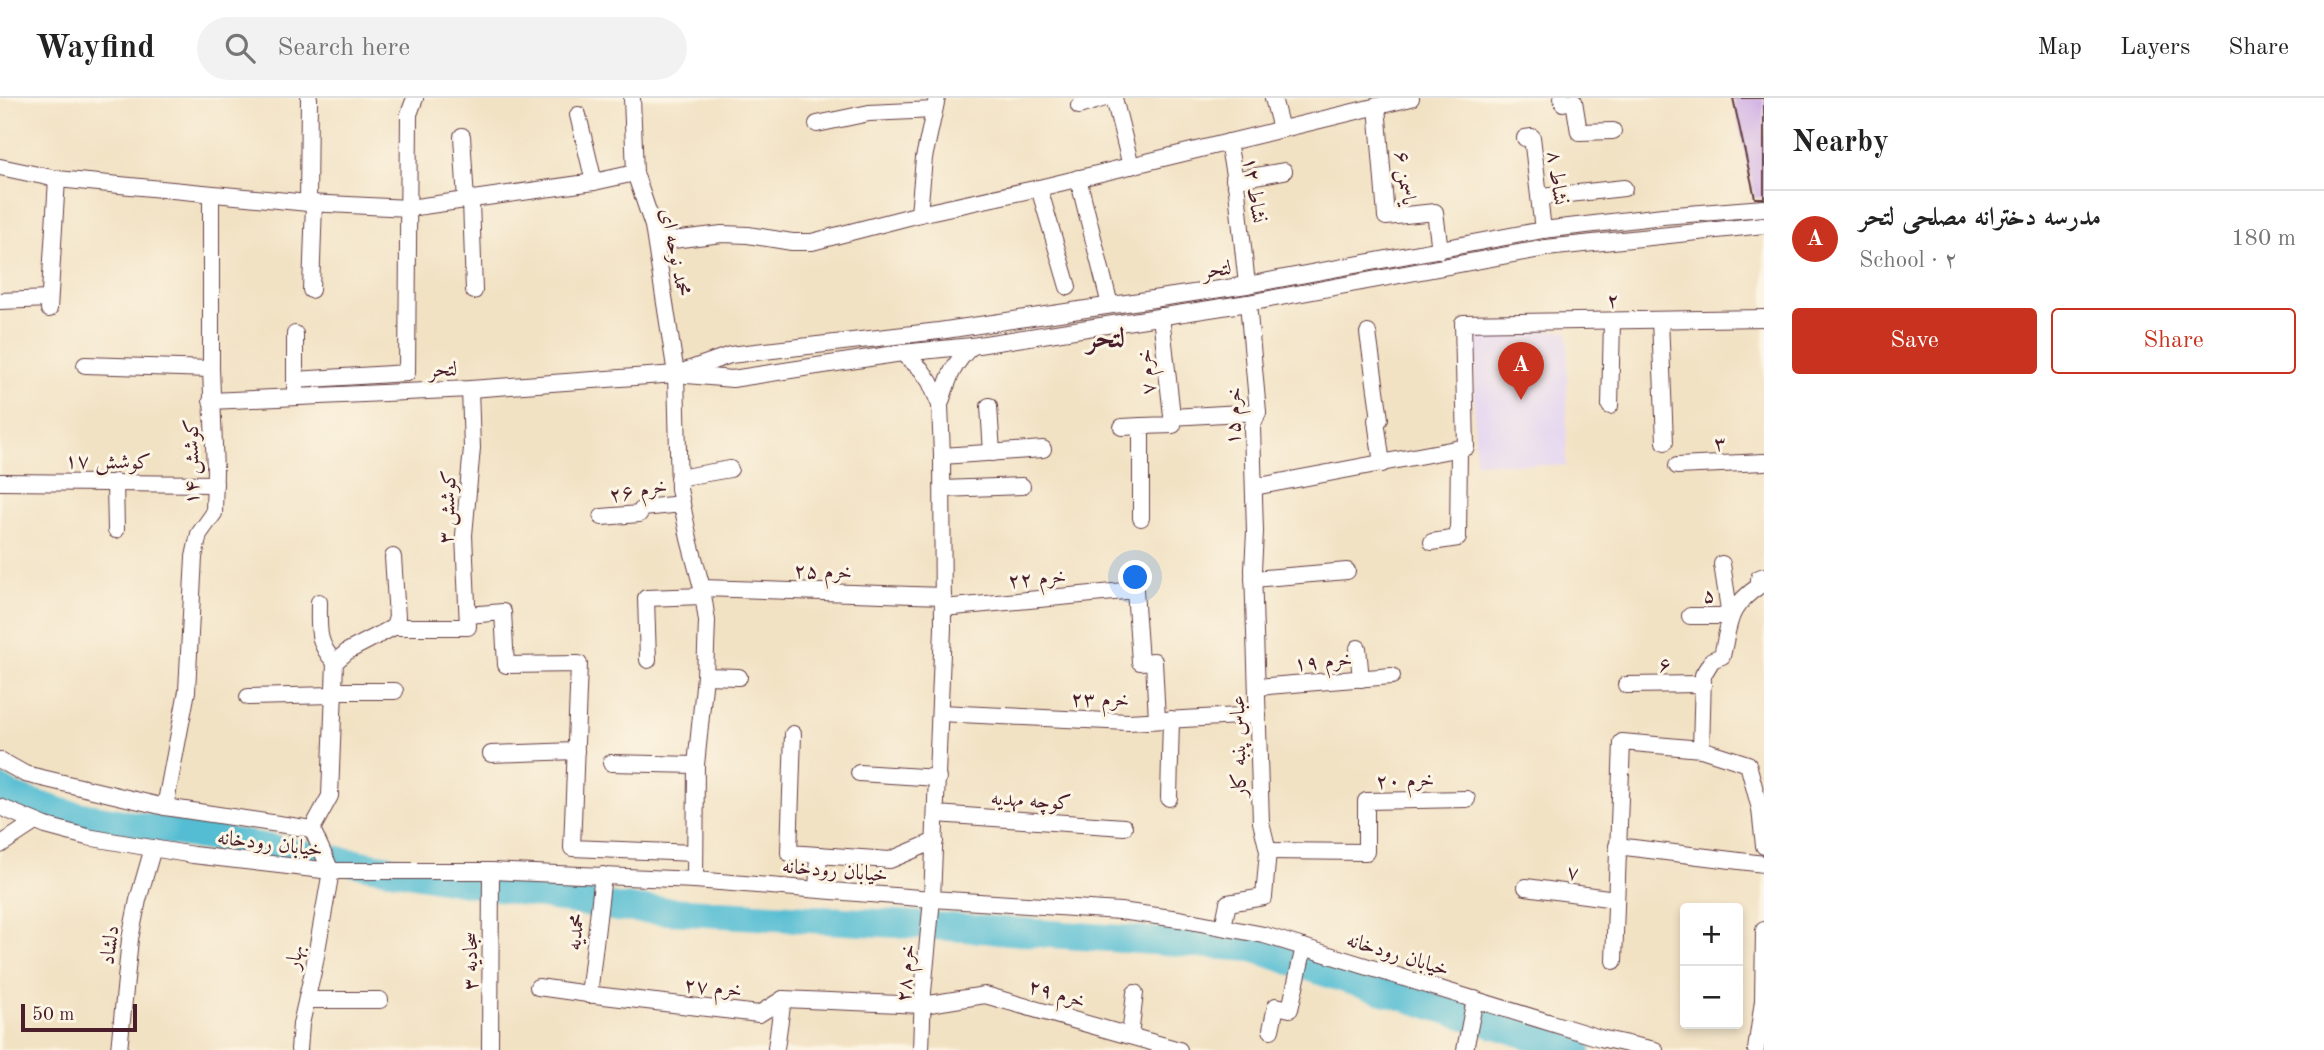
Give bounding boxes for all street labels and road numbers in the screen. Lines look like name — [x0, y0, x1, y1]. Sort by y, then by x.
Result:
street label: یاسمن ۶ — [1388, 150, 1419, 208]
street label: نشاط ۸ — [1543, 150, 1570, 207]
street label: نشاط ۱۲ — [1238, 156, 1269, 225]
street label: محمد نوحه ای — [655, 206, 693, 299]
street label: لتحر — [1199, 258, 1233, 284]
street label: ۲ — [1607, 291, 1619, 312]
street label: خرم ۷ — [1135, 347, 1166, 396]
street label: لتحر — [426, 359, 458, 383]
street label: خرم ۱۵ — [1223, 387, 1252, 446]
street label: کوشش ۱۴ — [182, 419, 205, 505]
street label: ۳ — [1713, 434, 1727, 455]
street label: کوشش ۱۷ — [65, 451, 151, 476]
street label: کوشش ۳ — [436, 470, 463, 545]
street label: خرم ۲۶ — [608, 476, 670, 513]
street label: خرم ۲۵ — [793, 561, 852, 590]
street label: خرم ۲۲ — [1007, 566, 1068, 598]
street label: ۵ — [1703, 586, 1715, 607]
street label: خرم ۱۹ — [1293, 649, 1354, 681]
street label: ۶ — [1659, 655, 1671, 676]
street label: خرم ۲۳ — [1070, 689, 1129, 718]
street label: عباس پنبه کار — [1227, 695, 1253, 799]
street label: خرم ۲۰ — [1376, 770, 1435, 799]
street label: کوچه مهدیه — [990, 788, 1072, 817]
street label: خیابان رودخانه — [216, 828, 324, 862]
street label: خیابان رودخانه — [781, 856, 889, 888]
street label: ۷ — [1565, 862, 1580, 885]
street label: محمدیه — [564, 912, 590, 952]
street label: دلشاد — [97, 924, 124, 966]
street label: خیابان رودخانه — [1343, 930, 1451, 982]
street label: سجادیه ۳ — [461, 931, 483, 991]
street label: بهار — [282, 943, 310, 974]
street label: خرم ۲۸ — [893, 943, 925, 1004]
street label: خرم ۲۷ — [682, 975, 743, 1008]
street label: خرم ۲۹ — [1024, 976, 1088, 1018]

